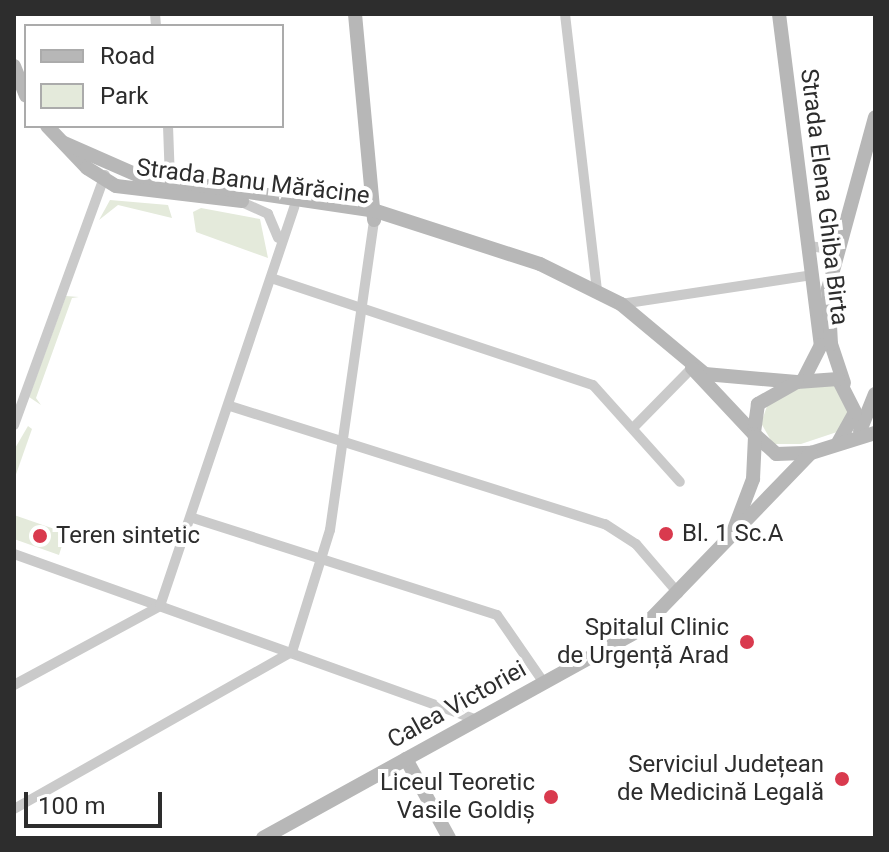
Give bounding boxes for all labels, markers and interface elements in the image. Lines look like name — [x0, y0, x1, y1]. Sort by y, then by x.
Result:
legend — [24, 24, 284, 128]
text: Road — [100, 42, 155, 70]
street label: Strada Elena Ghiba Birta — [794, 67, 854, 327]
text: Park — [100, 82, 148, 110]
street label: Strada Banu Mărăcine — [135, 153, 371, 211]
place label: Bl. 1 Sc.A — [682, 520, 783, 548]
place label: Teren sintetic — [56, 522, 200, 550]
marker: Bl. 1 Sc.A — [657, 525, 675, 543]
marker: Teren sintetic — [31, 527, 49, 545]
place label: Spitalul Clinic de Urgență Arad — [557, 614, 729, 670]
marker: Spitalul Clinic de Urgență Arad — [736, 631, 758, 653]
street label: Calea Victoriei — [383, 655, 531, 755]
place label: Serviciul Județean de Medicină Legală — [617, 751, 824, 807]
marker: Serviciul Județean de Medicină Legală — [831, 768, 853, 790]
place label: Liceul Teoretic Vasile Goldiș — [379, 769, 535, 825]
scale bar — [28, 776, 166, 826]
marker: Liceul Teoretic Vasile Goldiș — [542, 788, 560, 806]
text: 100 m — [38, 792, 105, 820]

